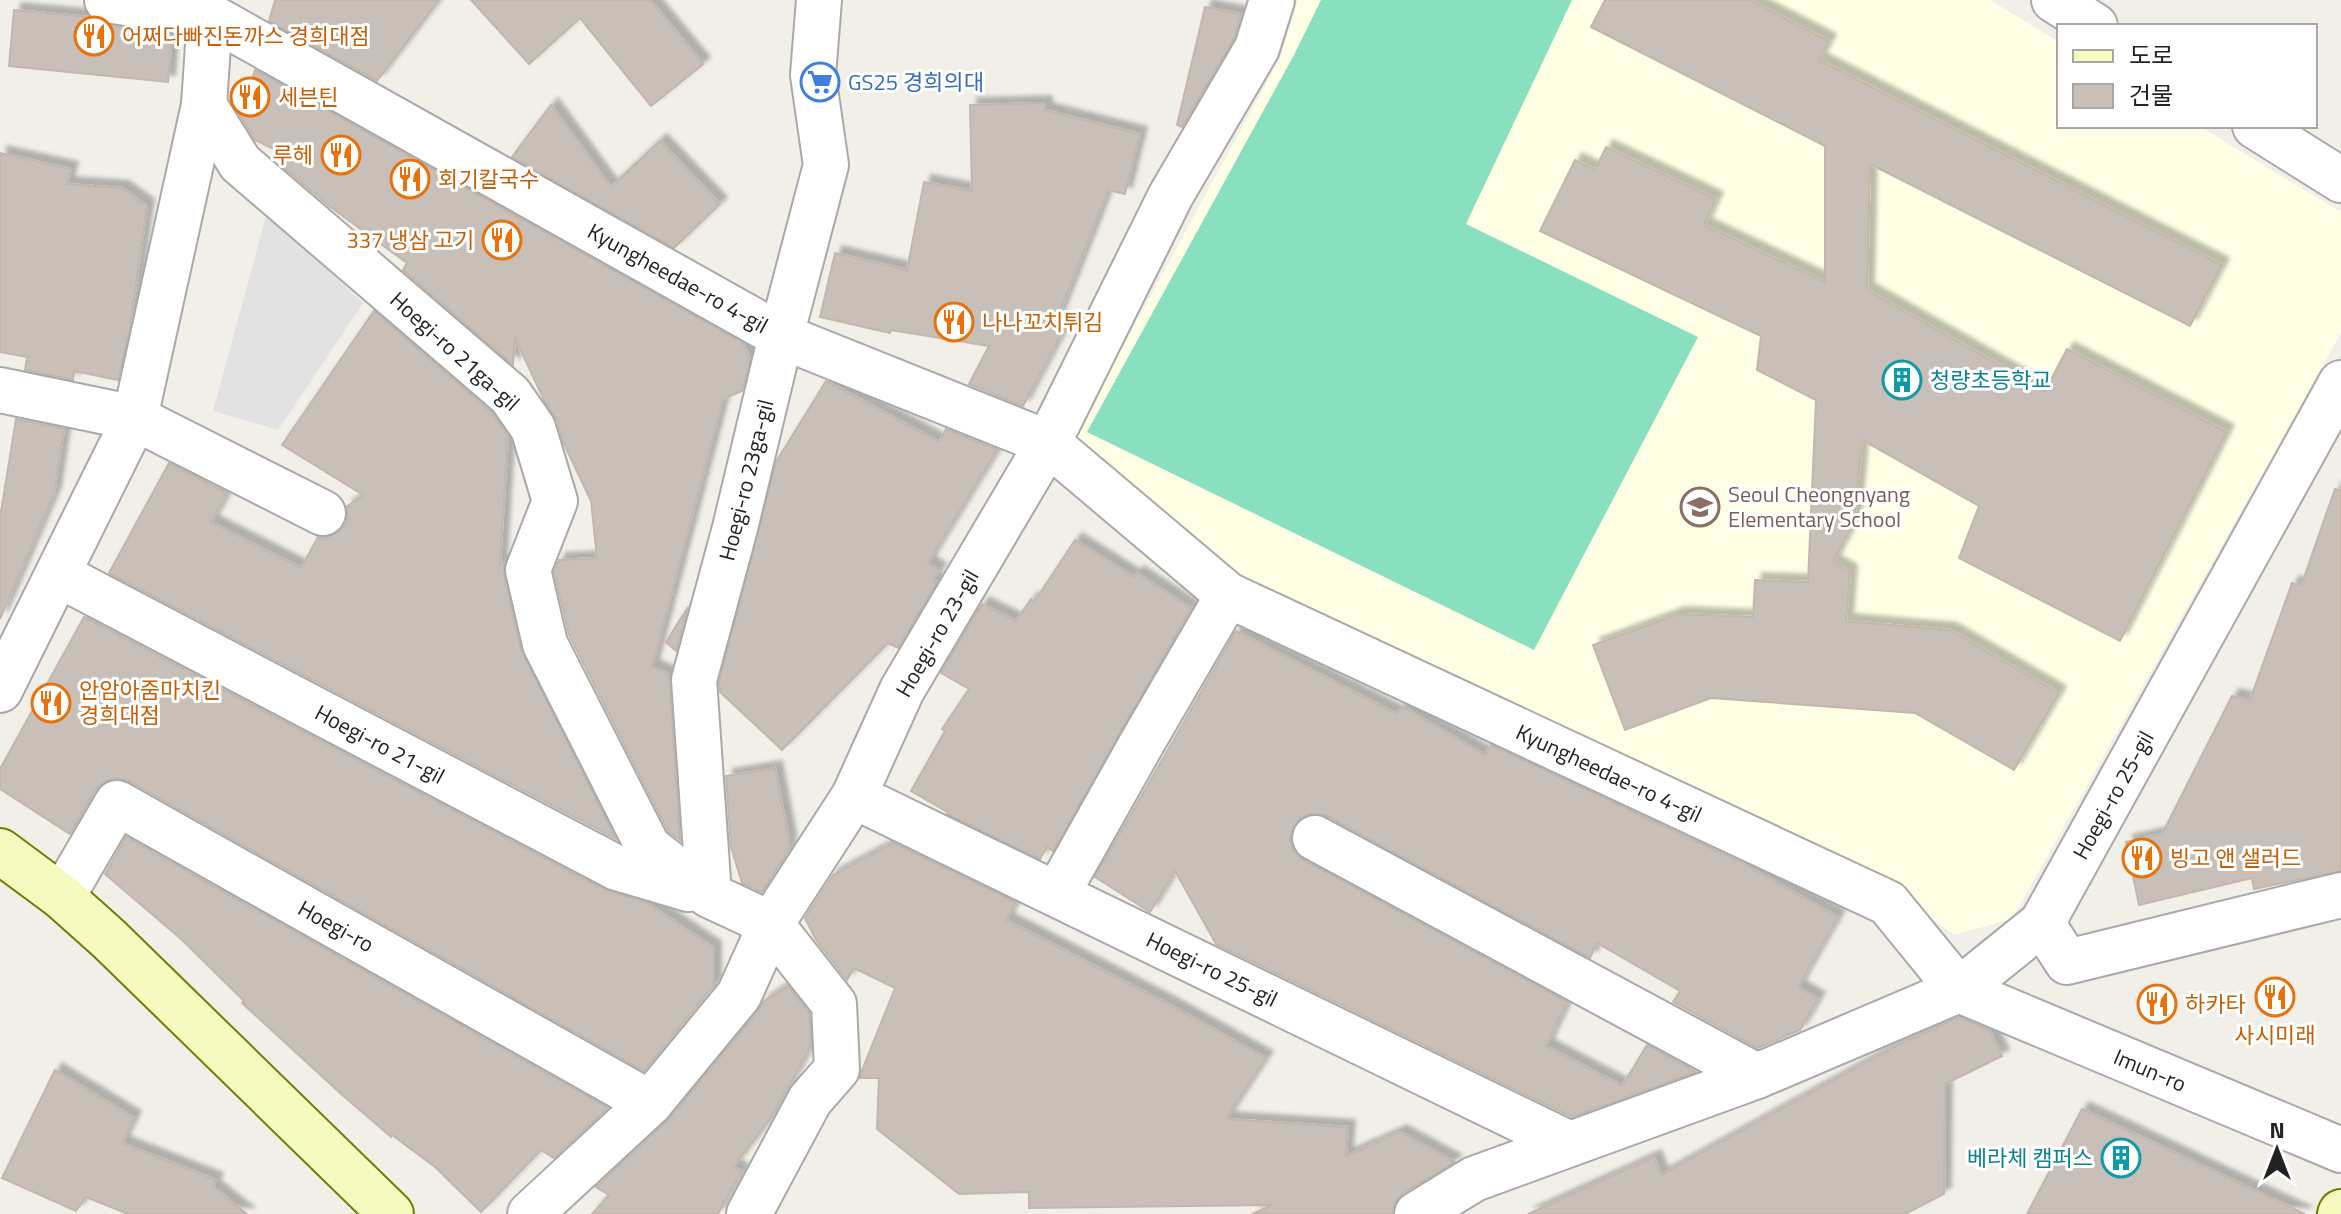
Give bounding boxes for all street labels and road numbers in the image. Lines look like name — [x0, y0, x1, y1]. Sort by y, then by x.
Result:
street label: Kyungheedae-ro 4-gil — [581, 214, 775, 342]
street label: Hoegi-ro 21ga-gil — [382, 283, 528, 419]
street label: Hoegi-ro 23ga-gil — [710, 396, 782, 564]
street label: Hoegi-ro 23-gil — [887, 563, 987, 703]
street label: Hoegi-ro 21-gil — [309, 696, 451, 792]
street label: Kyungheedae-ro 4-gil — [1510, 715, 1708, 831]
street label: Hoegi-ro 25-gil — [2064, 724, 2162, 866]
street label: Hoegi-ro — [292, 891, 380, 961]
street label: Hoegi-ro 25-gil — [1140, 922, 1284, 1016]
street label: Imun-ro — [2108, 1040, 2192, 1100]

